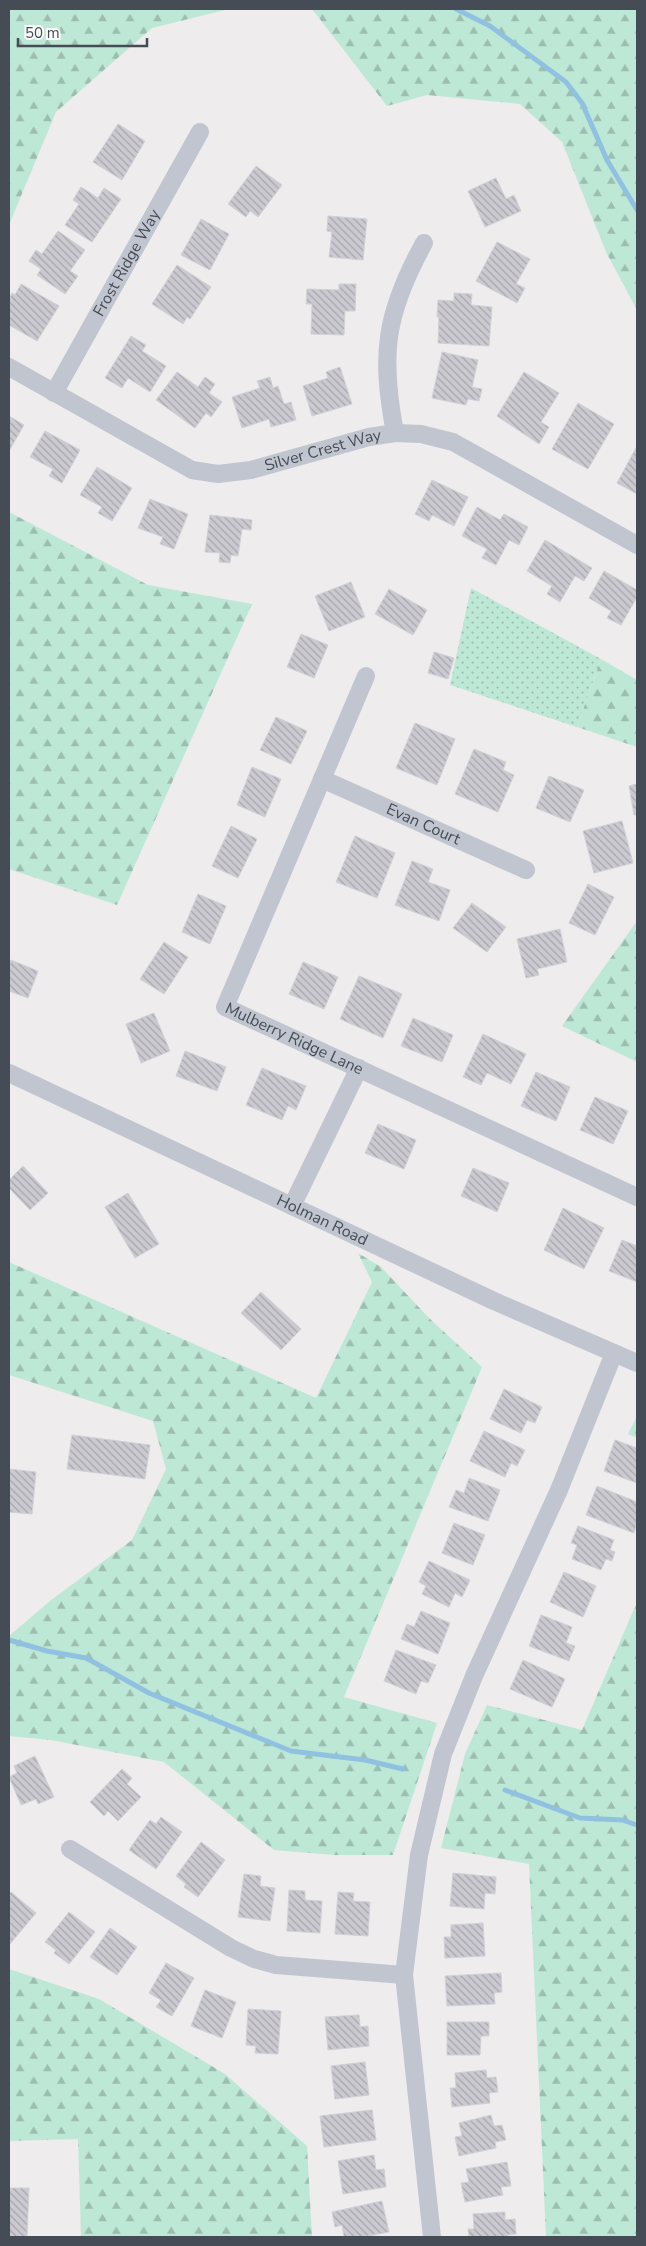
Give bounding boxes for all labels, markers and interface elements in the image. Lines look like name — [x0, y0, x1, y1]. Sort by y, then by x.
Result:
scale bar — [18, 15, 146, 47]
text: 50 m — [25, 23, 60, 43]
street label: Frost Ridge Way — [88, 205, 166, 321]
street label: Silver Crest Way — [262, 424, 383, 477]
street label: Evan Court — [383, 798, 464, 850]
street label: Mulberry Ridge Lane — [221, 997, 367, 1080]
street label: Holman Road — [273, 1189, 371, 1251]

